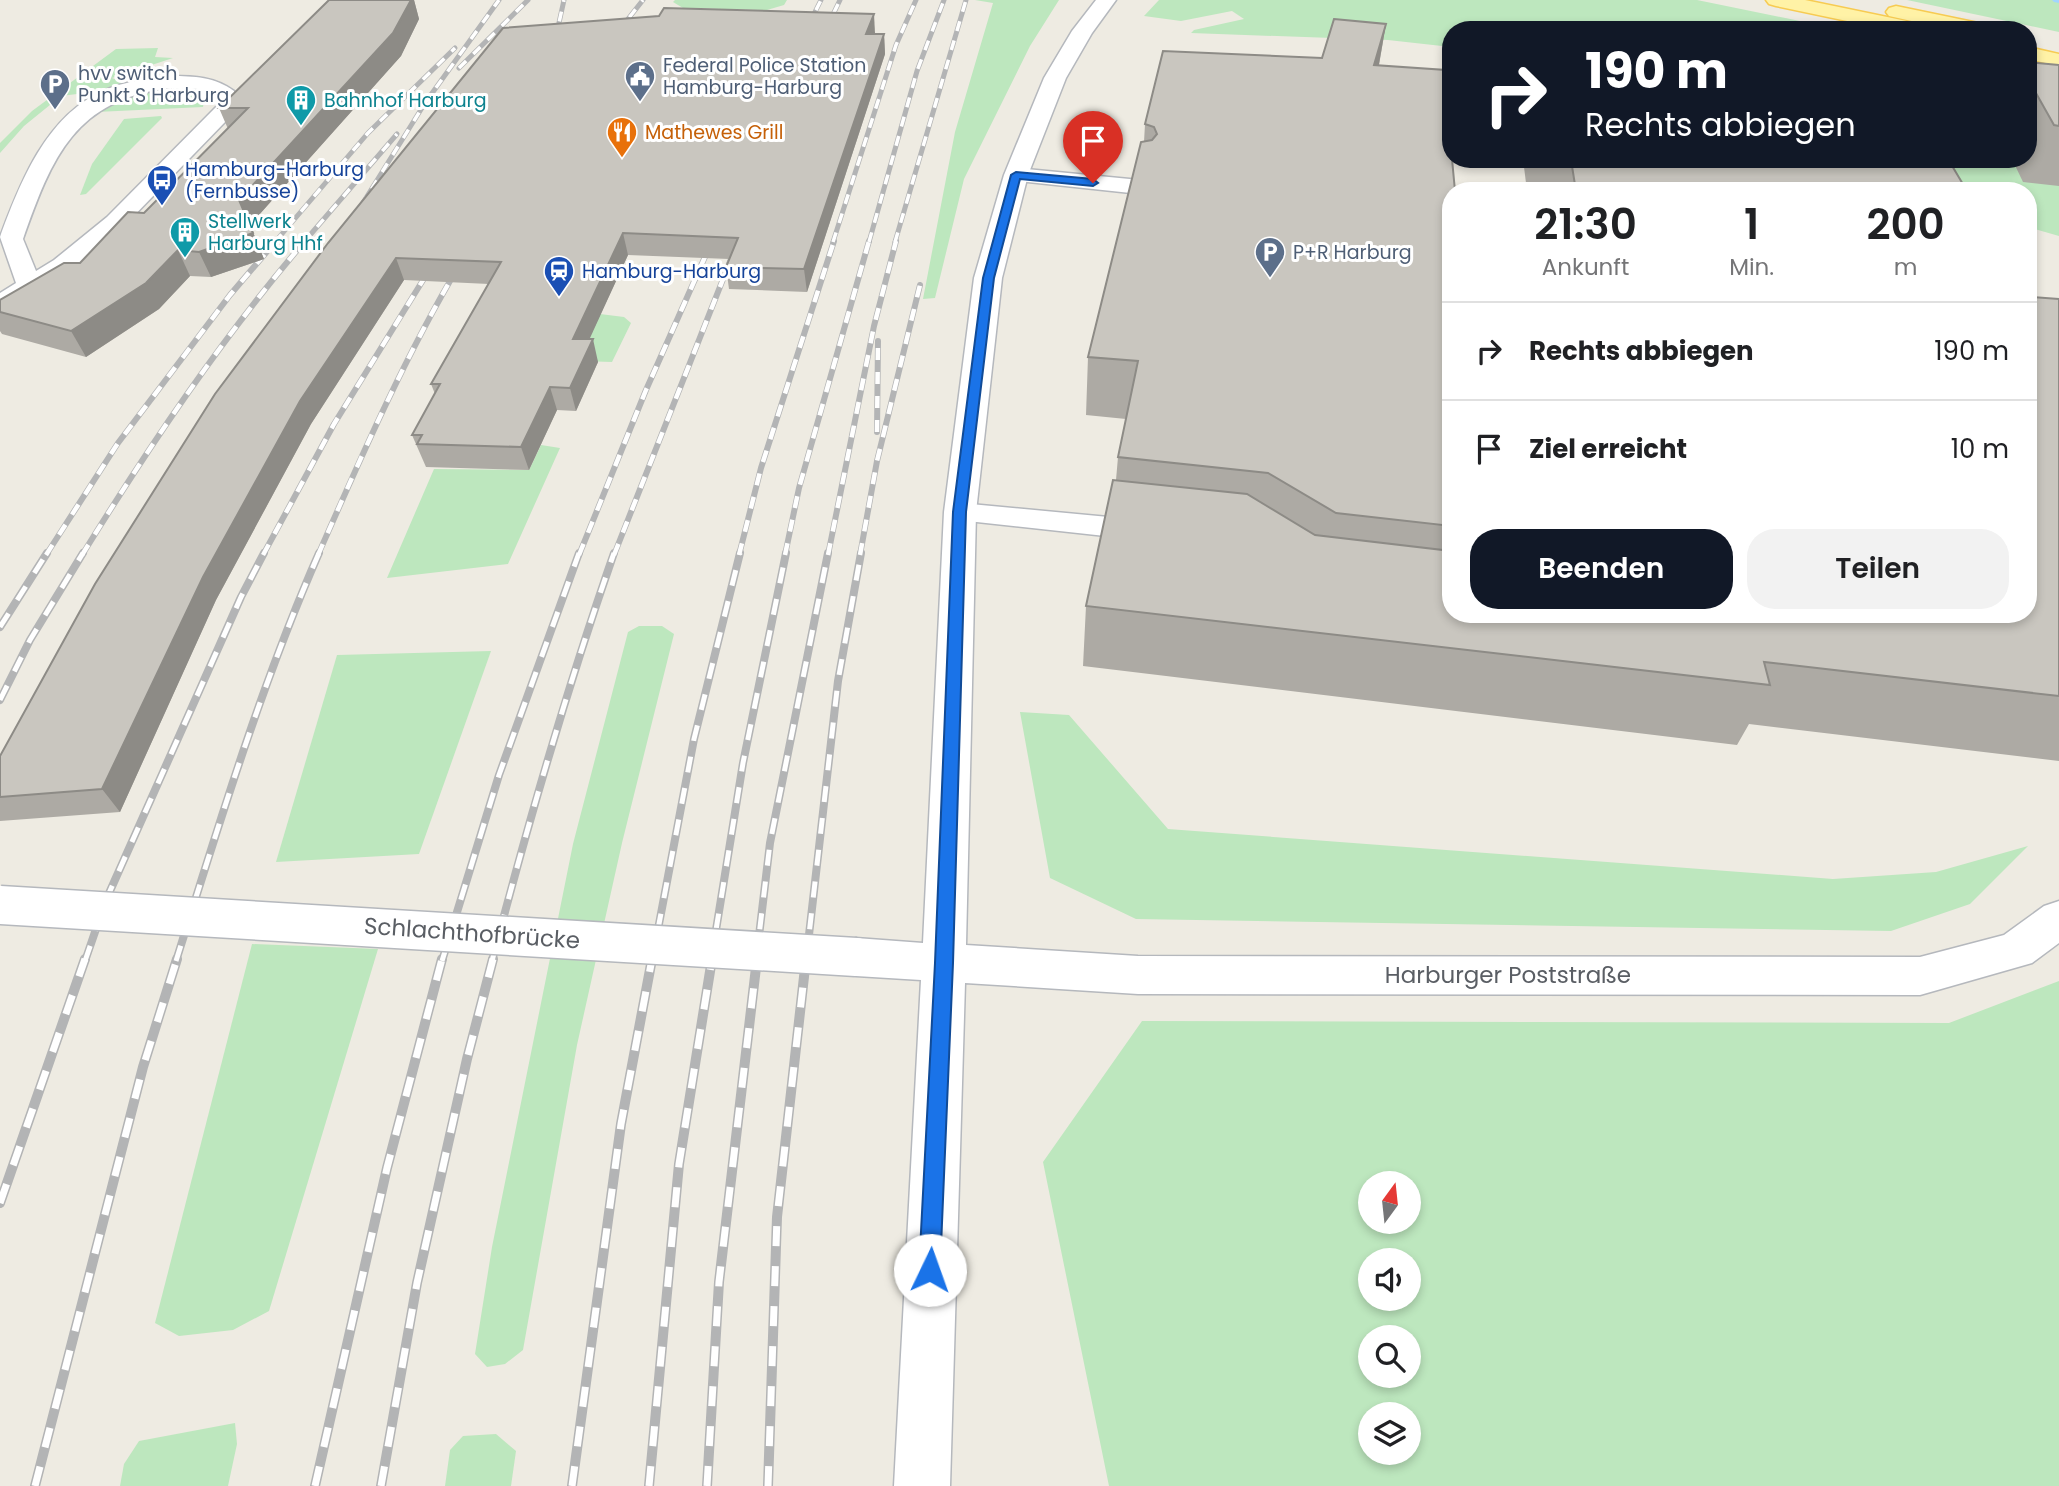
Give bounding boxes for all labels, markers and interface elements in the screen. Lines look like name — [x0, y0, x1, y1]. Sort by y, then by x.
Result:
text: 190 m — [1585, 37, 1728, 105]
icon: right — [1470, 49, 1561, 140]
place label: Federal Police Station Hamburg-Harburg — [663, 52, 866, 101]
public building icon: Federal Police Station Hamburg-Harburg — [623, 59, 657, 103]
place label: hvv switch Punkt S Harburg — [78, 60, 229, 109]
parking icon: hvv switch Punkt S Harburg — [38, 67, 72, 111]
building icon: Bahnhof Harburg — [284, 83, 318, 127]
place label: Bahnhof Harburg — [324, 87, 486, 114]
text: Rechts abbiegen — [1585, 102, 1856, 147]
pin — [1063, 111, 1123, 183]
restaurant icon: Mathewes Grill — [605, 115, 639, 159]
place label: Mathewes Grill — [645, 119, 783, 146]
icon: arrive — [1074, 122, 1112, 160]
place label: Hamburg-Harburg (Fernbusse) — [185, 156, 364, 205]
bus stop icon: Hamburg-Harburg (Fernbusse) — [145, 163, 179, 207]
text: 21:30 — [1534, 195, 1637, 254]
text: 1 — [1744, 195, 1759, 254]
text: 200 — [1866, 195, 1945, 254]
place label: Stellwerk Harburg Hhf — [208, 208, 323, 257]
building icon: Stellwerk Harburg Hhf — [168, 215, 202, 259]
parking icon: P+R Harburg — [1253, 235, 1287, 279]
place label: P+R Harburg — [1293, 239, 1412, 266]
text: Ankunft — [1542, 251, 1629, 283]
text: Min. — [1729, 251, 1774, 283]
text: m — [1894, 251, 1917, 283]
station icon: Hamburg-Harburg — [542, 254, 576, 298]
place label: Hamburg-Harburg — [582, 258, 761, 285]
icon: right — [1470, 332, 1508, 370]
text: Rechts abbiegen — [1529, 333, 1754, 369]
text: 190 m — [1934, 333, 2009, 369]
icon: arrive — [1470, 430, 1508, 468]
text: Ziel erreicht — [1529, 431, 1687, 467]
text: 10 m — [1951, 431, 2009, 467]
button: Beenden — [1470, 529, 1733, 609]
button: Teilen — [1747, 529, 2009, 609]
street label: Schlachthofbrücke — [363, 909, 581, 957]
street label: Harburger Poststraße — [1385, 959, 1631, 991]
north arrow — [1358, 1171, 1421, 1234]
map controls — [1358, 1171, 1421, 1465]
position arrow — [893, 1233, 967, 1307]
button: sound — [1358, 1248, 1421, 1311]
button: search — [1358, 1325, 1421, 1388]
button: layers — [1358, 1402, 1421, 1465]

